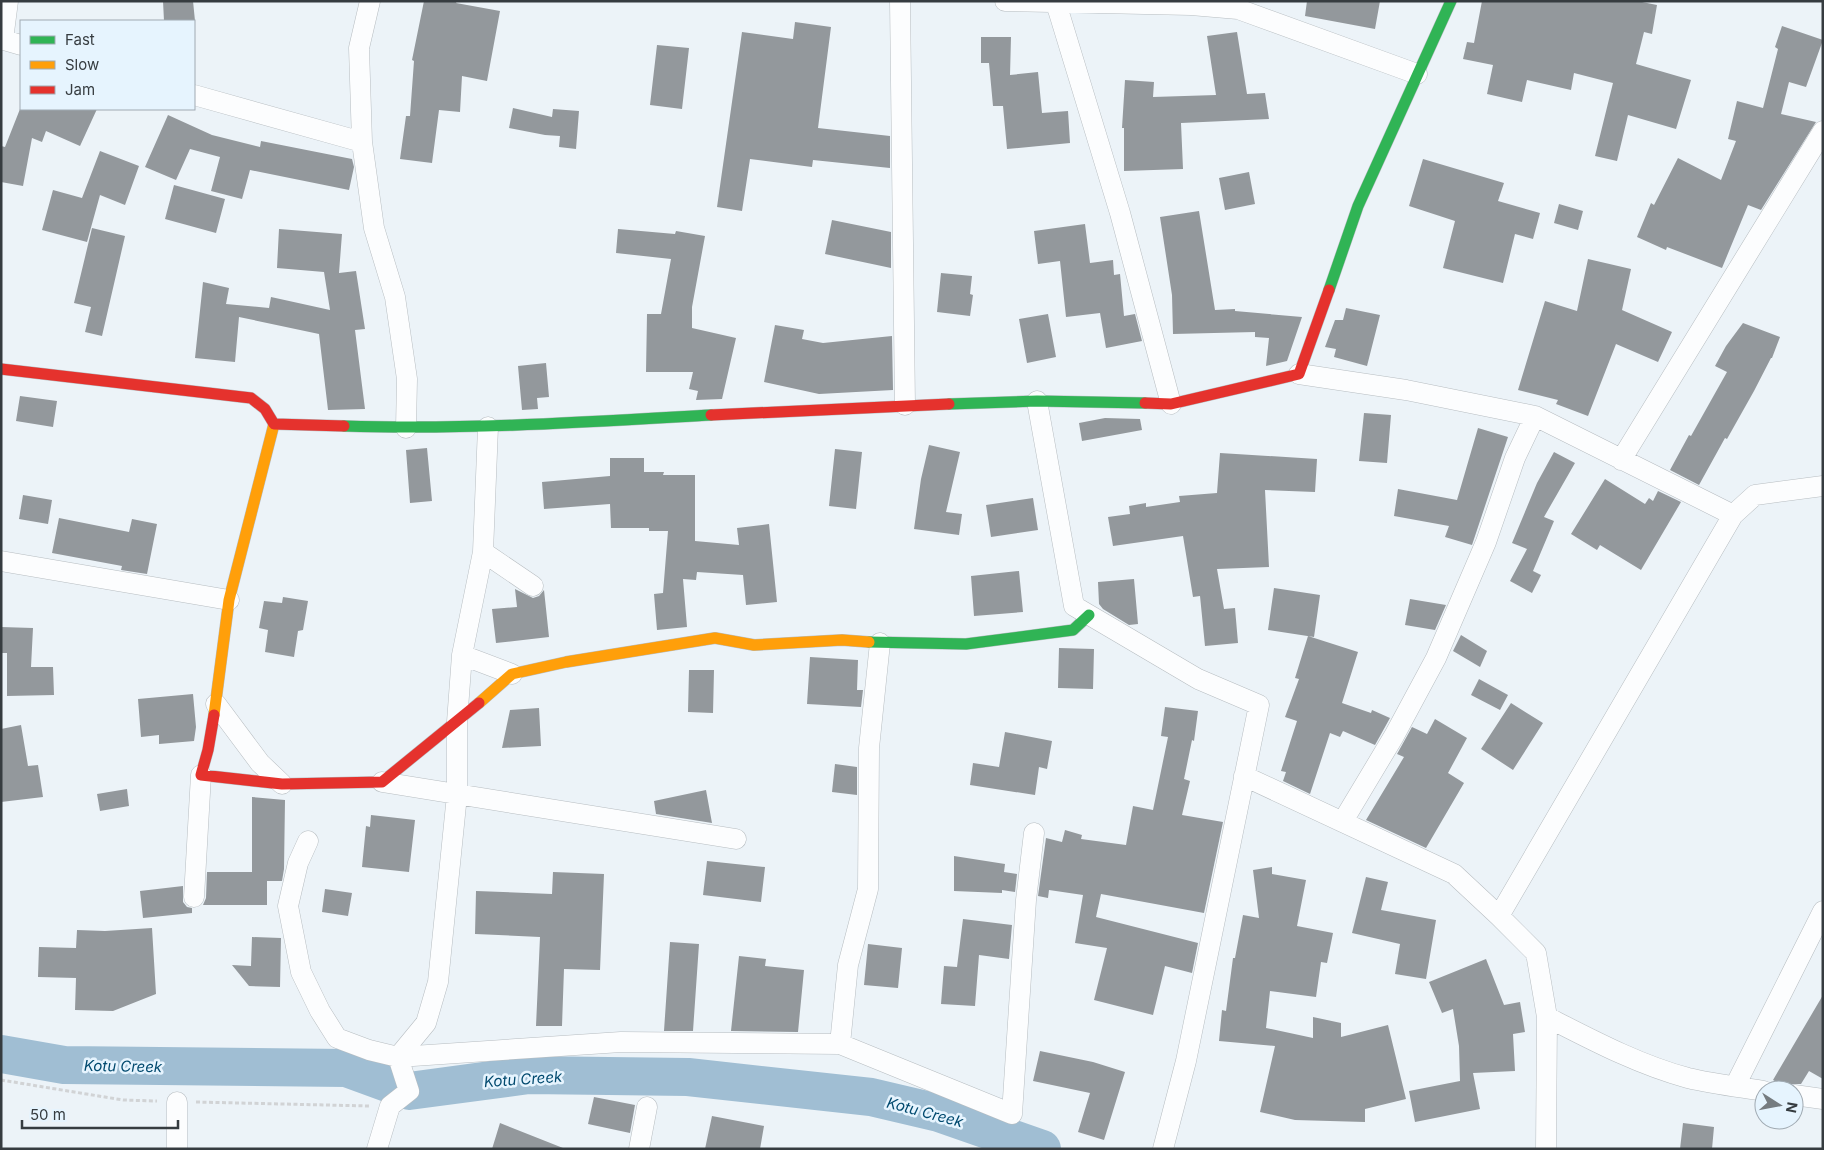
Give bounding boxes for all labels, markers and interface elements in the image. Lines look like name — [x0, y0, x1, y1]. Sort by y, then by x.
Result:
legend — [20, 20, 195, 110]
text: Fast — [65, 30, 95, 49]
text: Slow — [65, 55, 99, 74]
text: Jam — [65, 80, 95, 99]
water label: Kotu Creek — [84, 1056, 163, 1076]
water label: Kotu Creek — [483, 1067, 564, 1091]
north arrow — [1754, 1080, 1804, 1130]
water label: Kotu Creek — [885, 1093, 966, 1132]
scale bar — [22, 1098, 179, 1130]
text: N — [1783, 1101, 1802, 1114]
text: 50 m — [30, 1105, 66, 1124]

